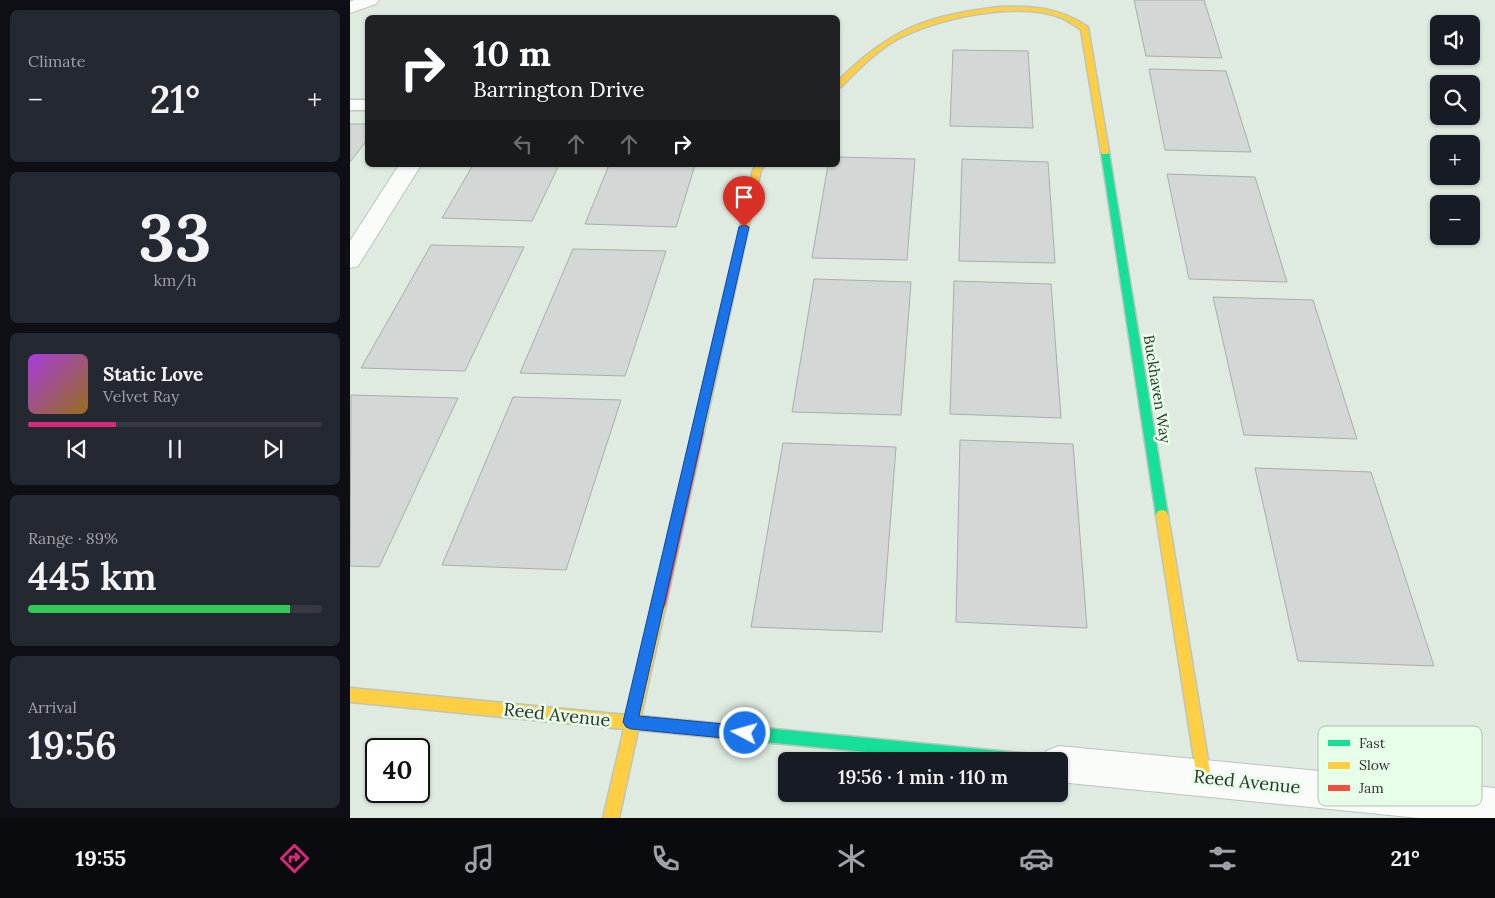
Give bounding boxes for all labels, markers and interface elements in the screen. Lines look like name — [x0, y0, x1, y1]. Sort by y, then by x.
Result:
map controls — [1430, 15, 1480, 245]
button: sound — [1430, 15, 1480, 65]
text: 10 m — [473, 31, 551, 76]
icon: right — [390, 35, 455, 100]
text: Climate — [28, 51, 85, 71]
text: 21° — [150, 75, 200, 123]
text: Barrington Drive — [473, 75, 644, 103]
button: search — [1430, 75, 1480, 125]
text: − — [28, 82, 43, 118]
text: + — [307, 82, 322, 118]
icon: left — [509, 130, 537, 158]
icon: ahead — [562, 130, 590, 158]
icon: ahead — [615, 130, 643, 158]
icon: right — [668, 130, 696, 158]
button: + — [1430, 135, 1480, 185]
pin — [723, 176, 765, 227]
icon: arrive — [730, 183, 758, 211]
button: − — [1430, 195, 1480, 245]
text: 33 — [139, 196, 211, 279]
text: km/h — [153, 270, 197, 290]
street label: Buckhaven Way — [1140, 333, 1175, 444]
text: Static Love — [103, 362, 203, 386]
text: Velvet Ray — [103, 386, 179, 406]
icon: previous — [63, 435, 91, 463]
icon: pause — [161, 435, 189, 463]
icon: next — [259, 435, 287, 463]
text: Range · 89% — [28, 528, 118, 548]
text: 445 km — [28, 552, 157, 600]
text: Arrival — [28, 697, 77, 717]
street label: Reed Avenue — [503, 697, 612, 732]
position arrow — [718, 706, 770, 758]
text: 19:56 — [28, 721, 117, 769]
legend — [1318, 726, 1482, 806]
text: Fast — [1359, 734, 1386, 752]
speed limit sign: 40 — [365, 738, 430, 803]
text: Slow — [1359, 756, 1391, 774]
street label: Reed Avenue — [1193, 764, 1302, 799]
text: 19:56 · 1 min · 110 m — [838, 765, 1008, 789]
text: Jam — [1358, 779, 1384, 797]
icon: directions — [277, 841, 312, 876]
icon: music — [462, 841, 497, 876]
icon: phone — [648, 841, 683, 876]
icon: climate — [834, 841, 869, 876]
icon: car — [1019, 841, 1054, 876]
icon: filters — [1205, 841, 1240, 876]
text: 19:55 — [75, 844, 126, 872]
text: 21° — [1391, 844, 1420, 872]

